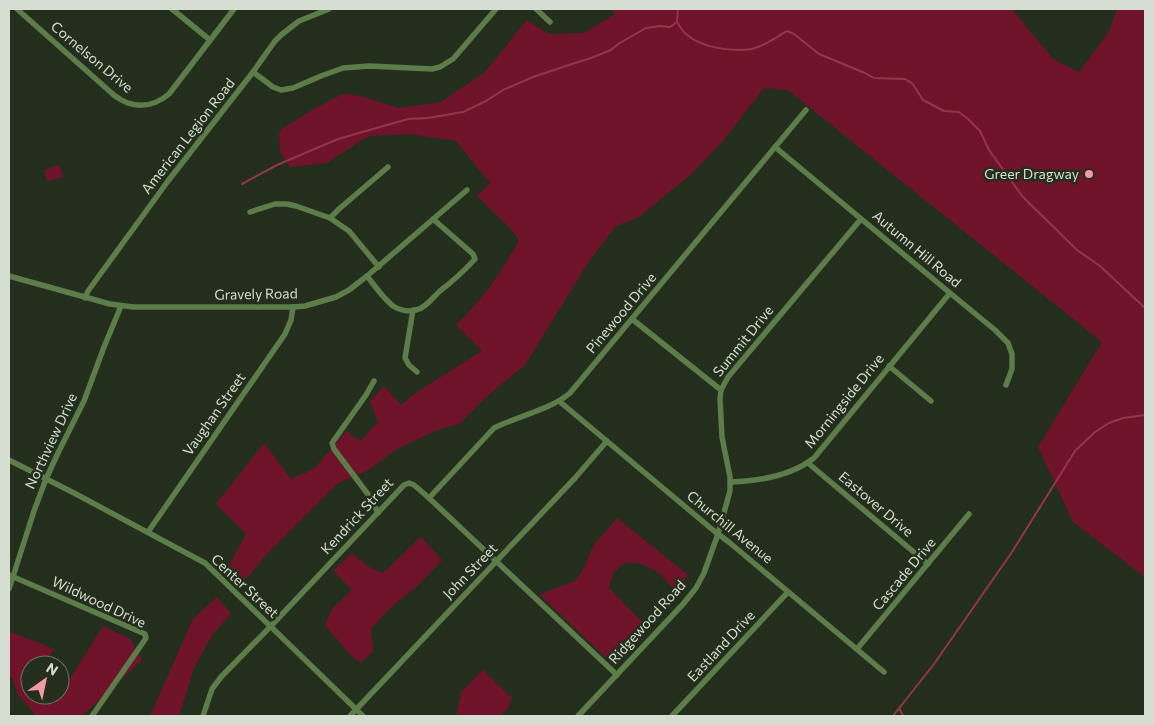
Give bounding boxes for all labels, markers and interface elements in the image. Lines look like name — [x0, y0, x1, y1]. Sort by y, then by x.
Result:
street label: Cornelson Drive — [48, 17, 137, 96]
street label: American Legion Road — [137, 75, 238, 197]
place label: Greer Dragway — [984, 165, 1079, 182]
marker: Greer Dragway — [1083, 168, 1095, 180]
street label: Autumn Hill Road — [870, 207, 965, 291]
street label: Pinewood Drive — [582, 269, 659, 356]
street label: Gravely Road — [214, 284, 298, 303]
street label: Summit Drive — [709, 302, 776, 380]
street label: Morningside Drive — [800, 350, 887, 451]
street label: Vaughan Street — [179, 369, 249, 458]
street label: Northview Drive — [21, 390, 80, 491]
street label: Eastover Drive — [836, 467, 917, 540]
street label: Kendrick Street — [317, 474, 397, 557]
street label: Churchill Avenue — [684, 487, 777, 567]
street label: Cascade Drive — [868, 534, 939, 613]
street label: John Street — [439, 539, 501, 602]
street label: Center Street — [208, 550, 283, 621]
street label: Wildwood Drive — [49, 572, 149, 631]
street label: Ridgewood Road — [605, 576, 689, 667]
street label: Eastland Drive — [683, 607, 758, 685]
north arrow — [20, 655, 70, 705]
text: N — [43, 659, 61, 679]

